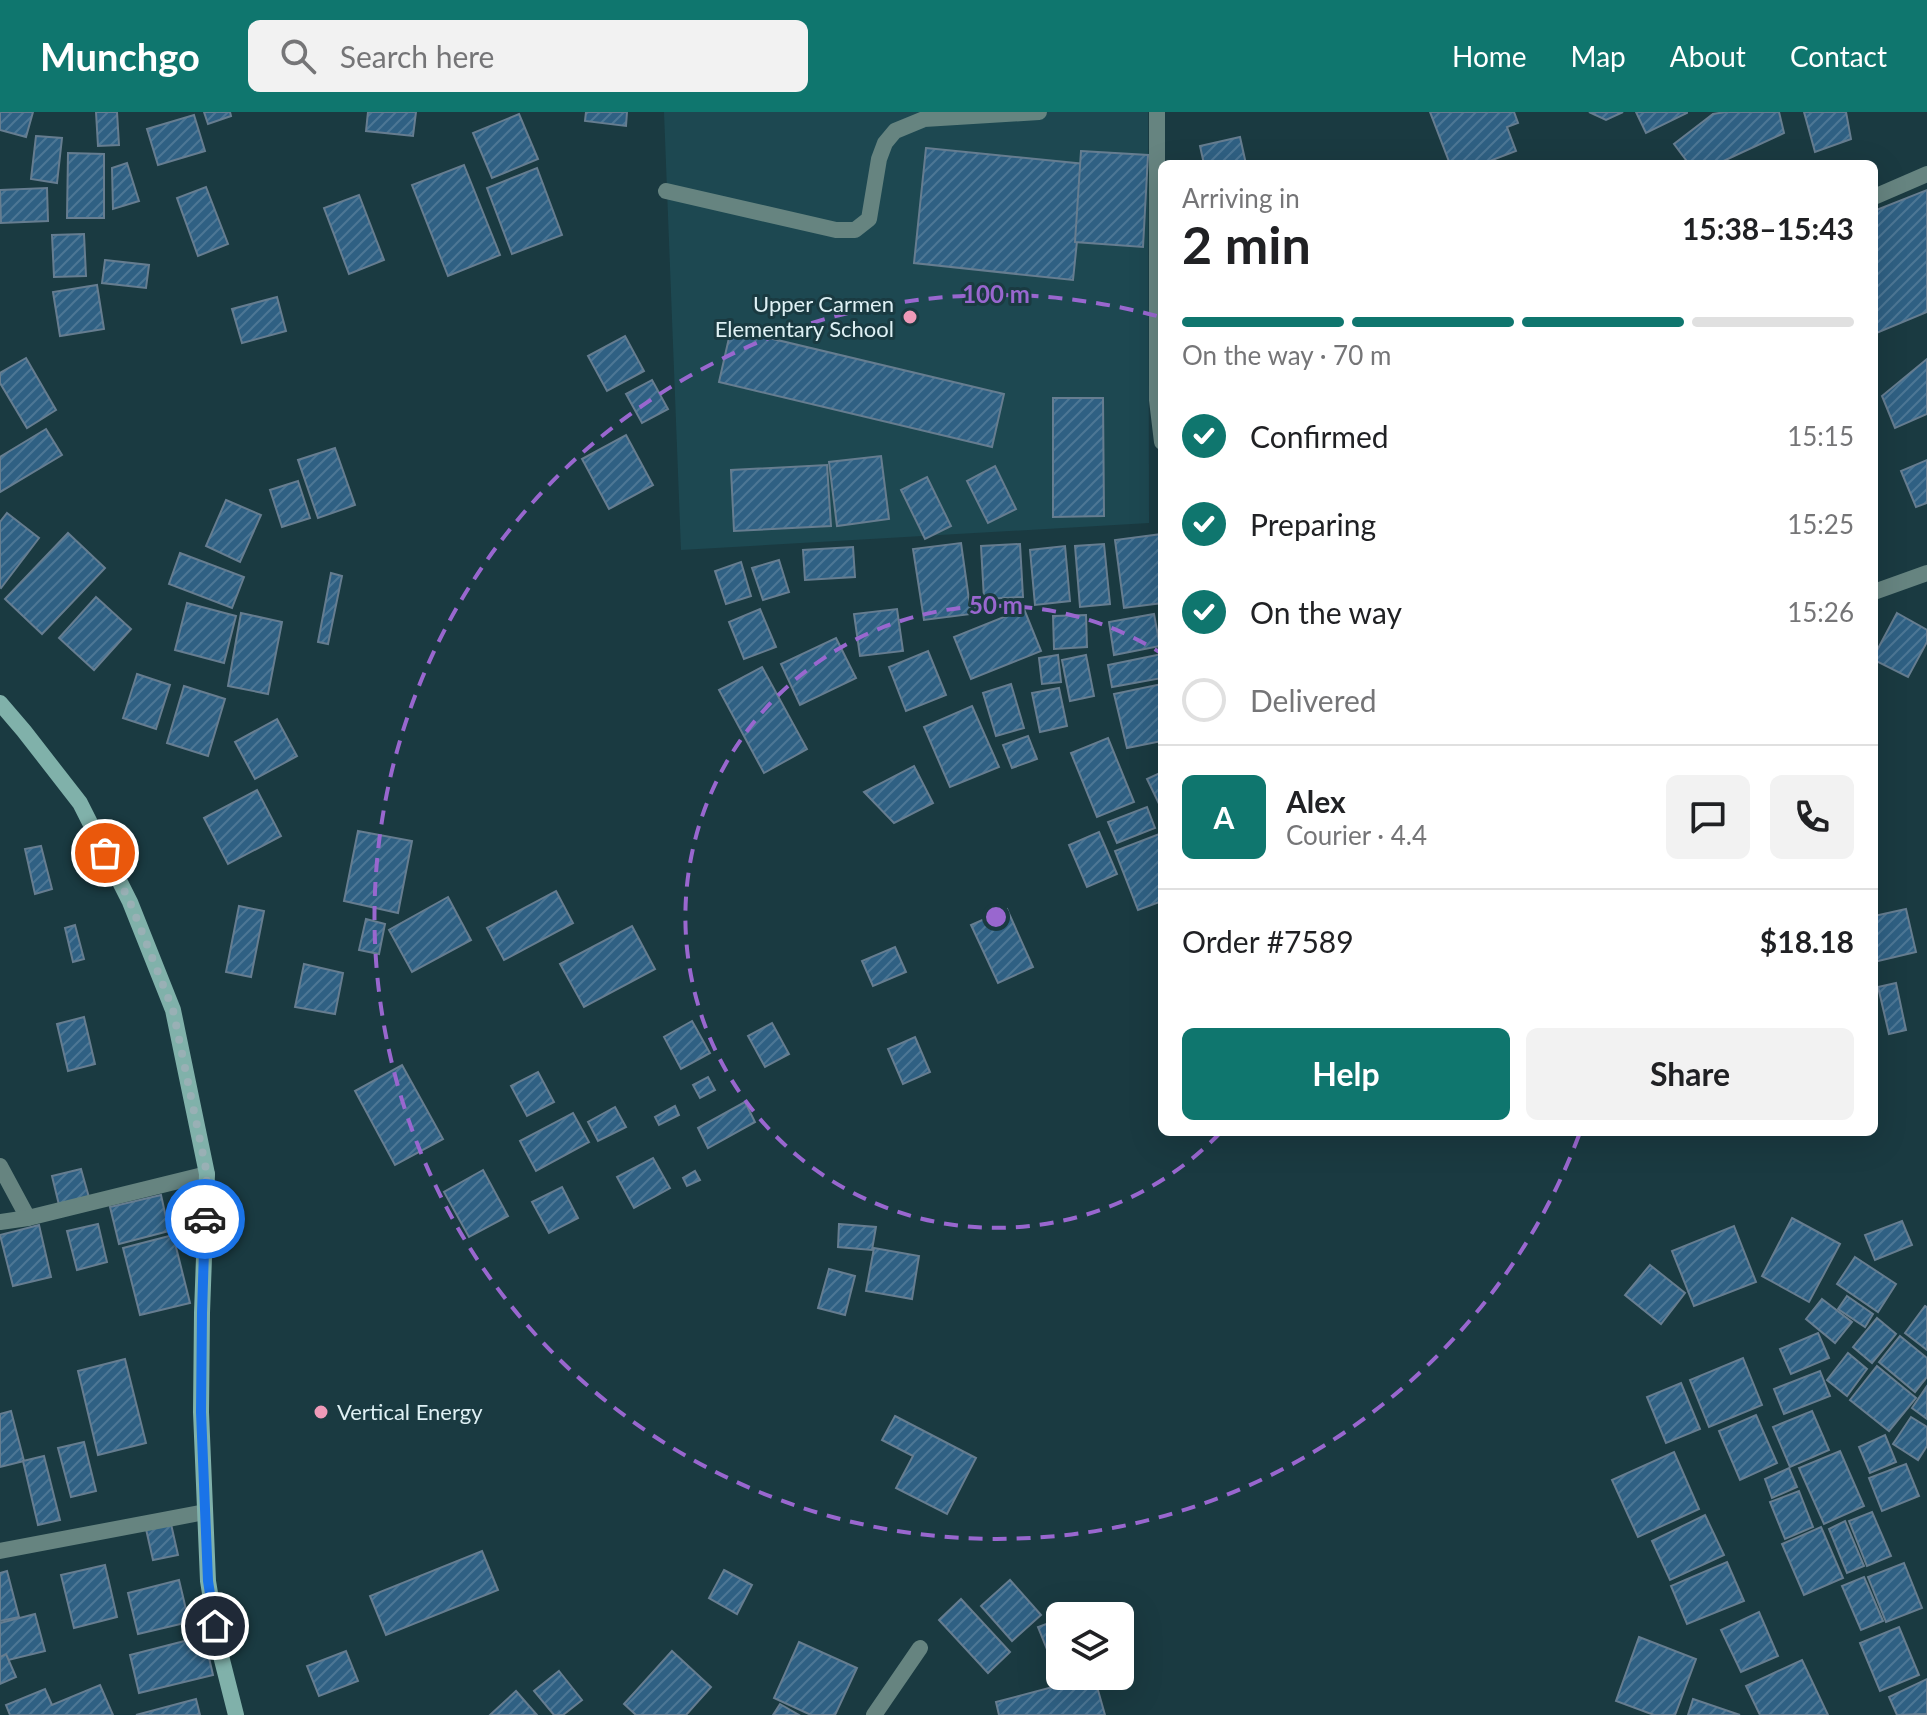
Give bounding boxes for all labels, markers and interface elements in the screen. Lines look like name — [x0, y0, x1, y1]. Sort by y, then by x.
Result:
search box — [248, 20, 808, 92]
text: Munchgo — [40, 33, 200, 79]
icon: search — [276, 34, 320, 78]
text: Search here — [340, 38, 494, 74]
text: Home — [1452, 39, 1527, 73]
text: Map — [1571, 39, 1626, 73]
text: About — [1670, 39, 1746, 73]
text: Contact — [1790, 39, 1887, 73]
text: Arriving in — [1182, 182, 1300, 214]
text: 15:38–15:43 — [1682, 210, 1854, 246]
text: 2 min — [1182, 213, 1311, 275]
text: 100 m — [962, 279, 1030, 308]
place label: Upper Carmen Elementary School — [715, 290, 894, 342]
marker: Upper Carmen Elementary School — [901, 308, 919, 326]
text: On the way · 70 m — [1182, 339, 1391, 371]
icon: check — [1182, 414, 1226, 458]
text: Confirmed — [1250, 418, 1389, 454]
text: 15:15 — [1787, 420, 1854, 452]
icon: check — [1182, 502, 1226, 546]
text: Preparing — [1250, 506, 1376, 542]
text: 15:25 — [1787, 508, 1854, 540]
text: 50 m — [969, 590, 1023, 619]
icon: check — [1182, 590, 1226, 634]
text: On the way — [1250, 594, 1402, 630]
text: 15:26 — [1787, 596, 1854, 628]
text: Delivered — [1250, 682, 1377, 718]
button: chat — [1666, 775, 1750, 859]
button: phone — [1770, 775, 1854, 859]
text: Alex — [1286, 783, 1346, 819]
text: A — [1214, 799, 1234, 835]
pin — [71, 819, 139, 887]
text: Courier · 4.4 — [1286, 819, 1427, 851]
icon: bag — [83, 831, 127, 875]
centre of rings — [982, 903, 1010, 931]
text: Order #7589 — [1182, 923, 1354, 959]
text: $18.18 — [1760, 923, 1854, 959]
button: Help — [1182, 1028, 1510, 1120]
button: Share — [1526, 1028, 1854, 1120]
courier — [165, 1179, 245, 1259]
icon: car — [183, 1197, 227, 1241]
place label: Vertical Energy — [337, 1398, 483, 1425]
marker: Vertical Energy — [312, 1403, 330, 1421]
pin — [181, 1592, 249, 1660]
map controls — [1046, 1602, 1134, 1690]
button: layers — [1046, 1602, 1134, 1690]
icon: home — [193, 1604, 237, 1648]

